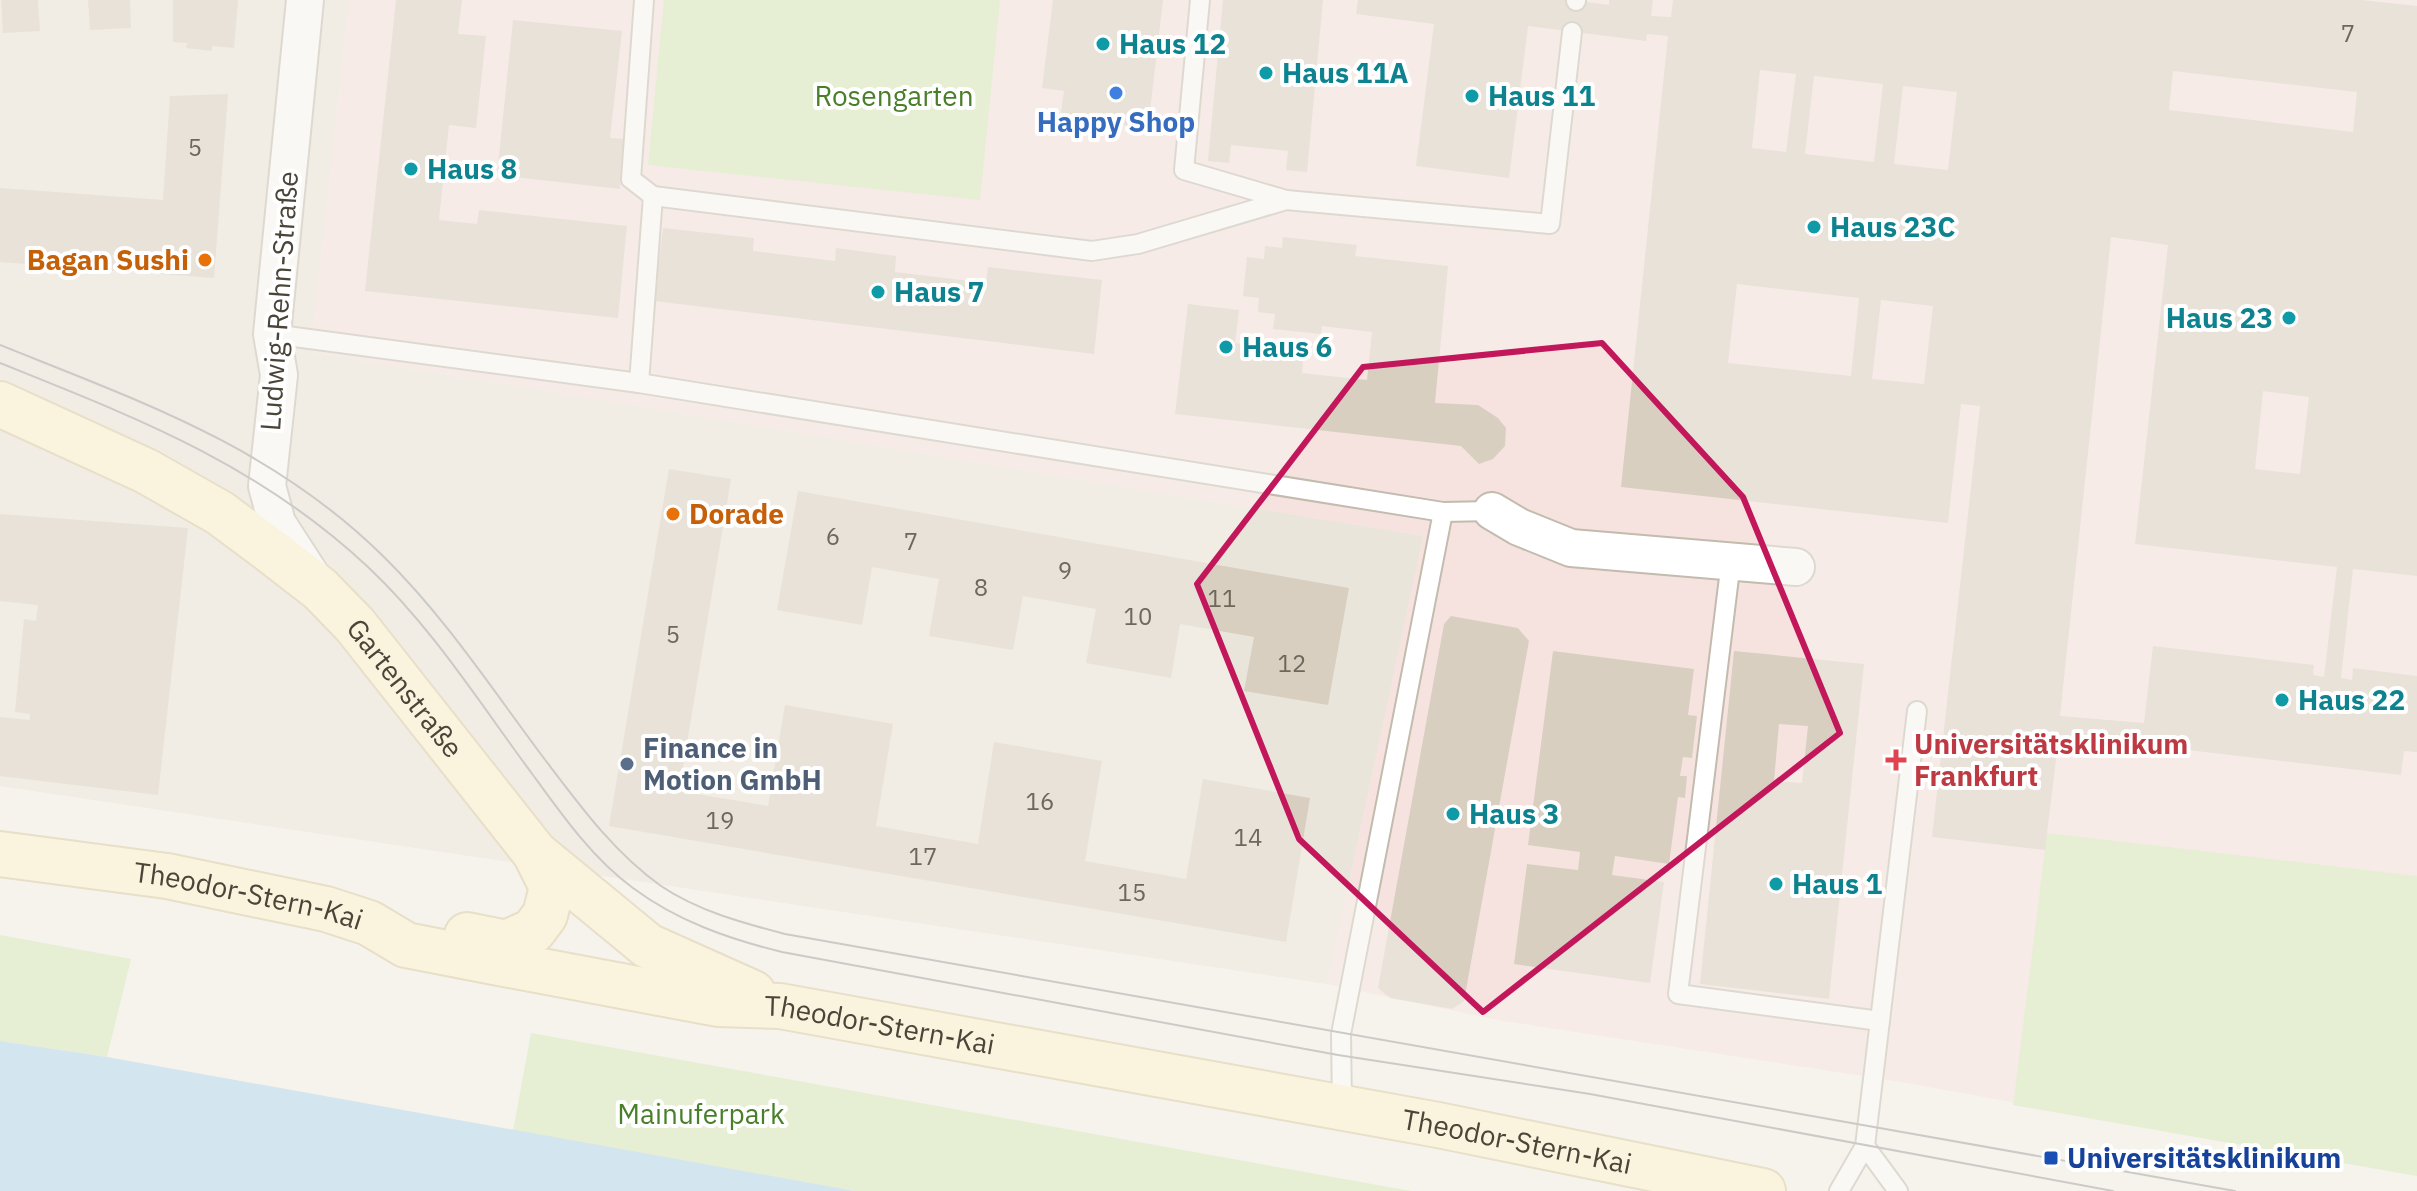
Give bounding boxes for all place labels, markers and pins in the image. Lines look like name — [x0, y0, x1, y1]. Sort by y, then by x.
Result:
place label: Haus 12 — [1119, 25, 1226, 62]
marker: Haus 12 — [1094, 35, 1112, 53]
place label: Haus 11A — [1282, 54, 1408, 91]
marker: Haus 11A — [1257, 64, 1275, 82]
place label: Haus 11 — [1488, 77, 1595, 114]
marker: Happy Shop — [1107, 84, 1125, 102]
marker: Haus 11 — [1463, 87, 1481, 105]
place label: Happy Shop — [1037, 103, 1195, 140]
place label: Haus 8 — [427, 150, 517, 187]
marker: Haus 8 — [402, 160, 420, 178]
place label: Haus 23C — [1830, 208, 1955, 245]
marker: Haus 23C — [1805, 218, 1823, 236]
place label: Bagan Sushi — [27, 241, 189, 278]
marker: Bagan Sushi — [196, 251, 214, 269]
place label: Haus 7 — [894, 273, 984, 310]
marker: Haus 7 — [869, 283, 887, 301]
place label: Haus 23 — [2166, 299, 2273, 336]
marker: Haus 23 — [2280, 309, 2298, 327]
place label: Haus 6 — [1242, 328, 1332, 365]
marker: Haus 6 — [1217, 338, 1235, 356]
place label: Dorade — [689, 495, 784, 532]
marker: Dorade — [664, 505, 682, 523]
place label: Haus 22 — [2298, 681, 2405, 718]
marker: Haus 22 — [2273, 691, 2291, 709]
place label: Universitätsklinikum Frankfurt — [1914, 725, 2188, 794]
place label: Finance in Motion GmbH — [643, 729, 822, 798]
marker: Universitätsklinikum Frankfurt — [1885, 749, 1907, 771]
marker: Finance in Motion GmbH — [618, 755, 636, 773]
place label: Haus 3 — [1469, 795, 1559, 832]
marker: Haus 3 — [1444, 805, 1462, 823]
place label: Haus 1 — [1792, 865, 1883, 902]
marker: Haus 1 — [1767, 875, 1785, 893]
place label: Universitätsklinikum — [2067, 1139, 2341, 1176]
marker: Universitätsklinikum — [2042, 1149, 2060, 1167]

